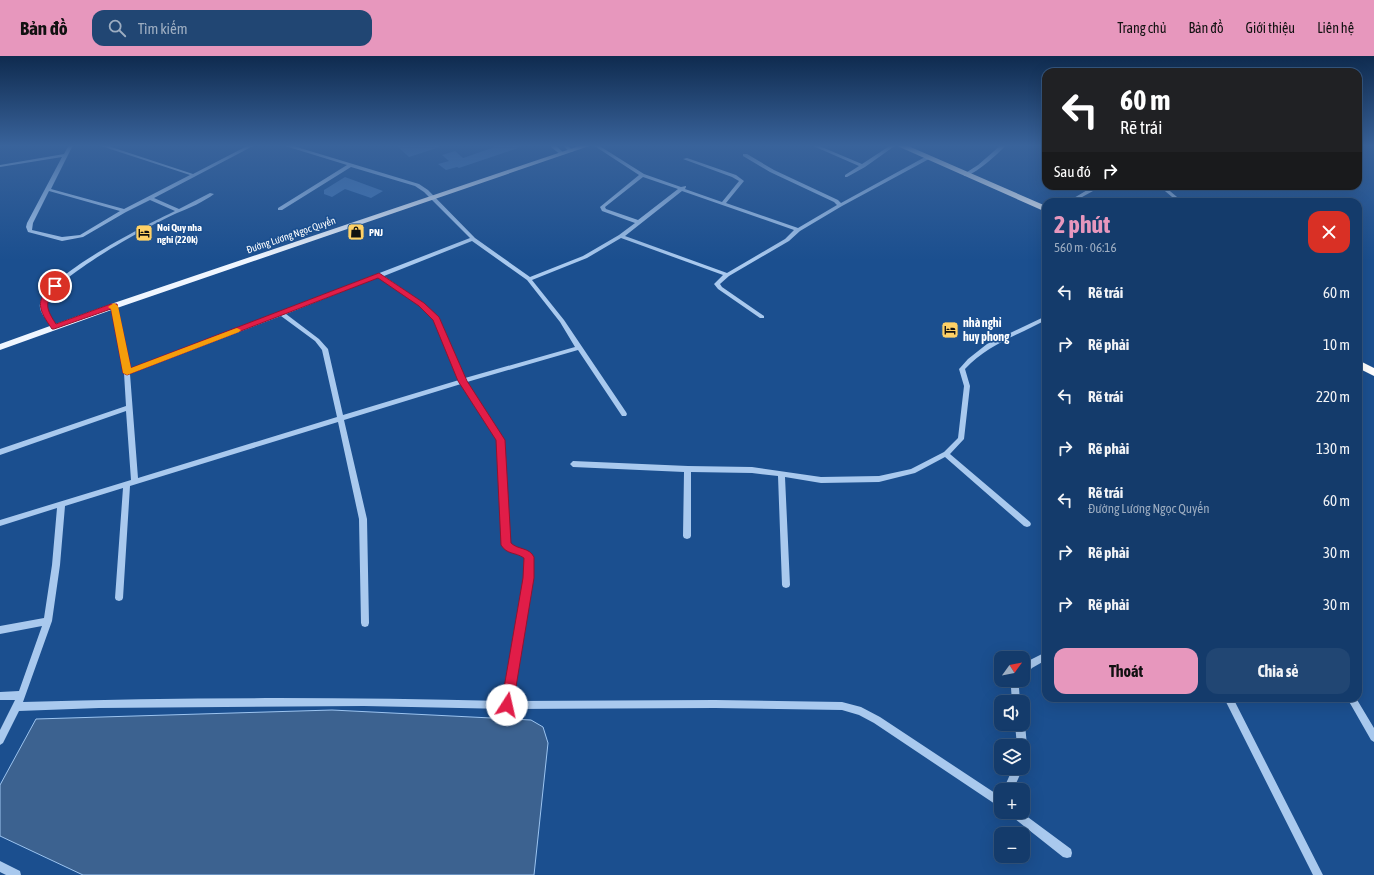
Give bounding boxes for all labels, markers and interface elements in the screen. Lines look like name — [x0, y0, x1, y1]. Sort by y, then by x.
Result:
search box — [92, 10, 372, 46]
text: Bản đồ — [20, 17, 68, 39]
icon: search — [106, 17, 128, 39]
text: Tìm kiếm — [138, 20, 188, 37]
text: Trang chủ — [1117, 20, 1166, 36]
text: Bản đồ — [1188, 20, 1224, 36]
text: Giới thiệu — [1246, 20, 1295, 36]
text: Liên hệ — [1317, 20, 1354, 36]
icon: left — [1054, 84, 1106, 136]
text: 60 m — [1120, 84, 1170, 116]
text: Rẽ trái — [1120, 117, 1162, 138]
icon: right — [1099, 160, 1121, 182]
text: Sau đó — [1054, 163, 1091, 180]
text: 2 phút — [1054, 211, 1110, 238]
button: close — [1308, 211, 1350, 253]
street label: Đường Lương Ngọc Quyến — [245, 215, 337, 255]
place label: Noi Quy nha nghi (220k) — [157, 222, 202, 245]
shop icon: PNJ — [346, 222, 366, 242]
hotel icon: Noi Quy nha nghi (220k) — [134, 223, 154, 243]
place label: PNJ — [369, 227, 383, 238]
text: 560 m · 06:16 — [1054, 240, 1117, 255]
pin — [38, 269, 72, 303]
icon: arrive — [44, 275, 66, 297]
icon: left — [1054, 281, 1076, 303]
text: Rẽ trái — [1088, 284, 1123, 301]
text: 60 m — [1323, 284, 1350, 301]
place label: nhà nghỉ huy phong — [963, 316, 1010, 344]
hotel icon: nhà nghỉ huy phong — [940, 320, 960, 340]
icon: right — [1054, 333, 1076, 355]
text: Rẽ phải — [1088, 336, 1129, 353]
text: 10 m — [1323, 336, 1350, 353]
icon: left — [1054, 385, 1076, 407]
text: Rẽ trái — [1088, 388, 1123, 405]
text: 220 m — [1316, 388, 1350, 405]
icon: right — [1054, 437, 1076, 459]
text: Rẽ phải — [1088, 440, 1129, 457]
text: 130 m — [1316, 440, 1350, 457]
text: Rẽ trái — [1088, 484, 1123, 501]
icon: left — [1054, 489, 1076, 511]
text: 60 m — [1323, 492, 1350, 509]
text: Đường Lương Ngọc Quyến — [1088, 501, 1209, 516]
icon: right — [1054, 541, 1076, 563]
text: Rẽ phải — [1088, 544, 1129, 561]
text: 30 m — [1323, 544, 1350, 561]
icon: right — [1054, 593, 1076, 615]
text: Rẽ phải — [1088, 596, 1129, 613]
text: 30 m — [1323, 596, 1350, 613]
button: Thoát — [1054, 648, 1198, 694]
button: Chia sẻ — [1206, 648, 1350, 694]
north arrow — [994, 651, 1030, 687]
map controls — [994, 651, 1030, 863]
position arrow — [486, 684, 528, 726]
button: sound — [994, 695, 1030, 731]
button: layers — [994, 739, 1030, 775]
button: + — [994, 783, 1030, 819]
button: − — [994, 827, 1030, 863]

